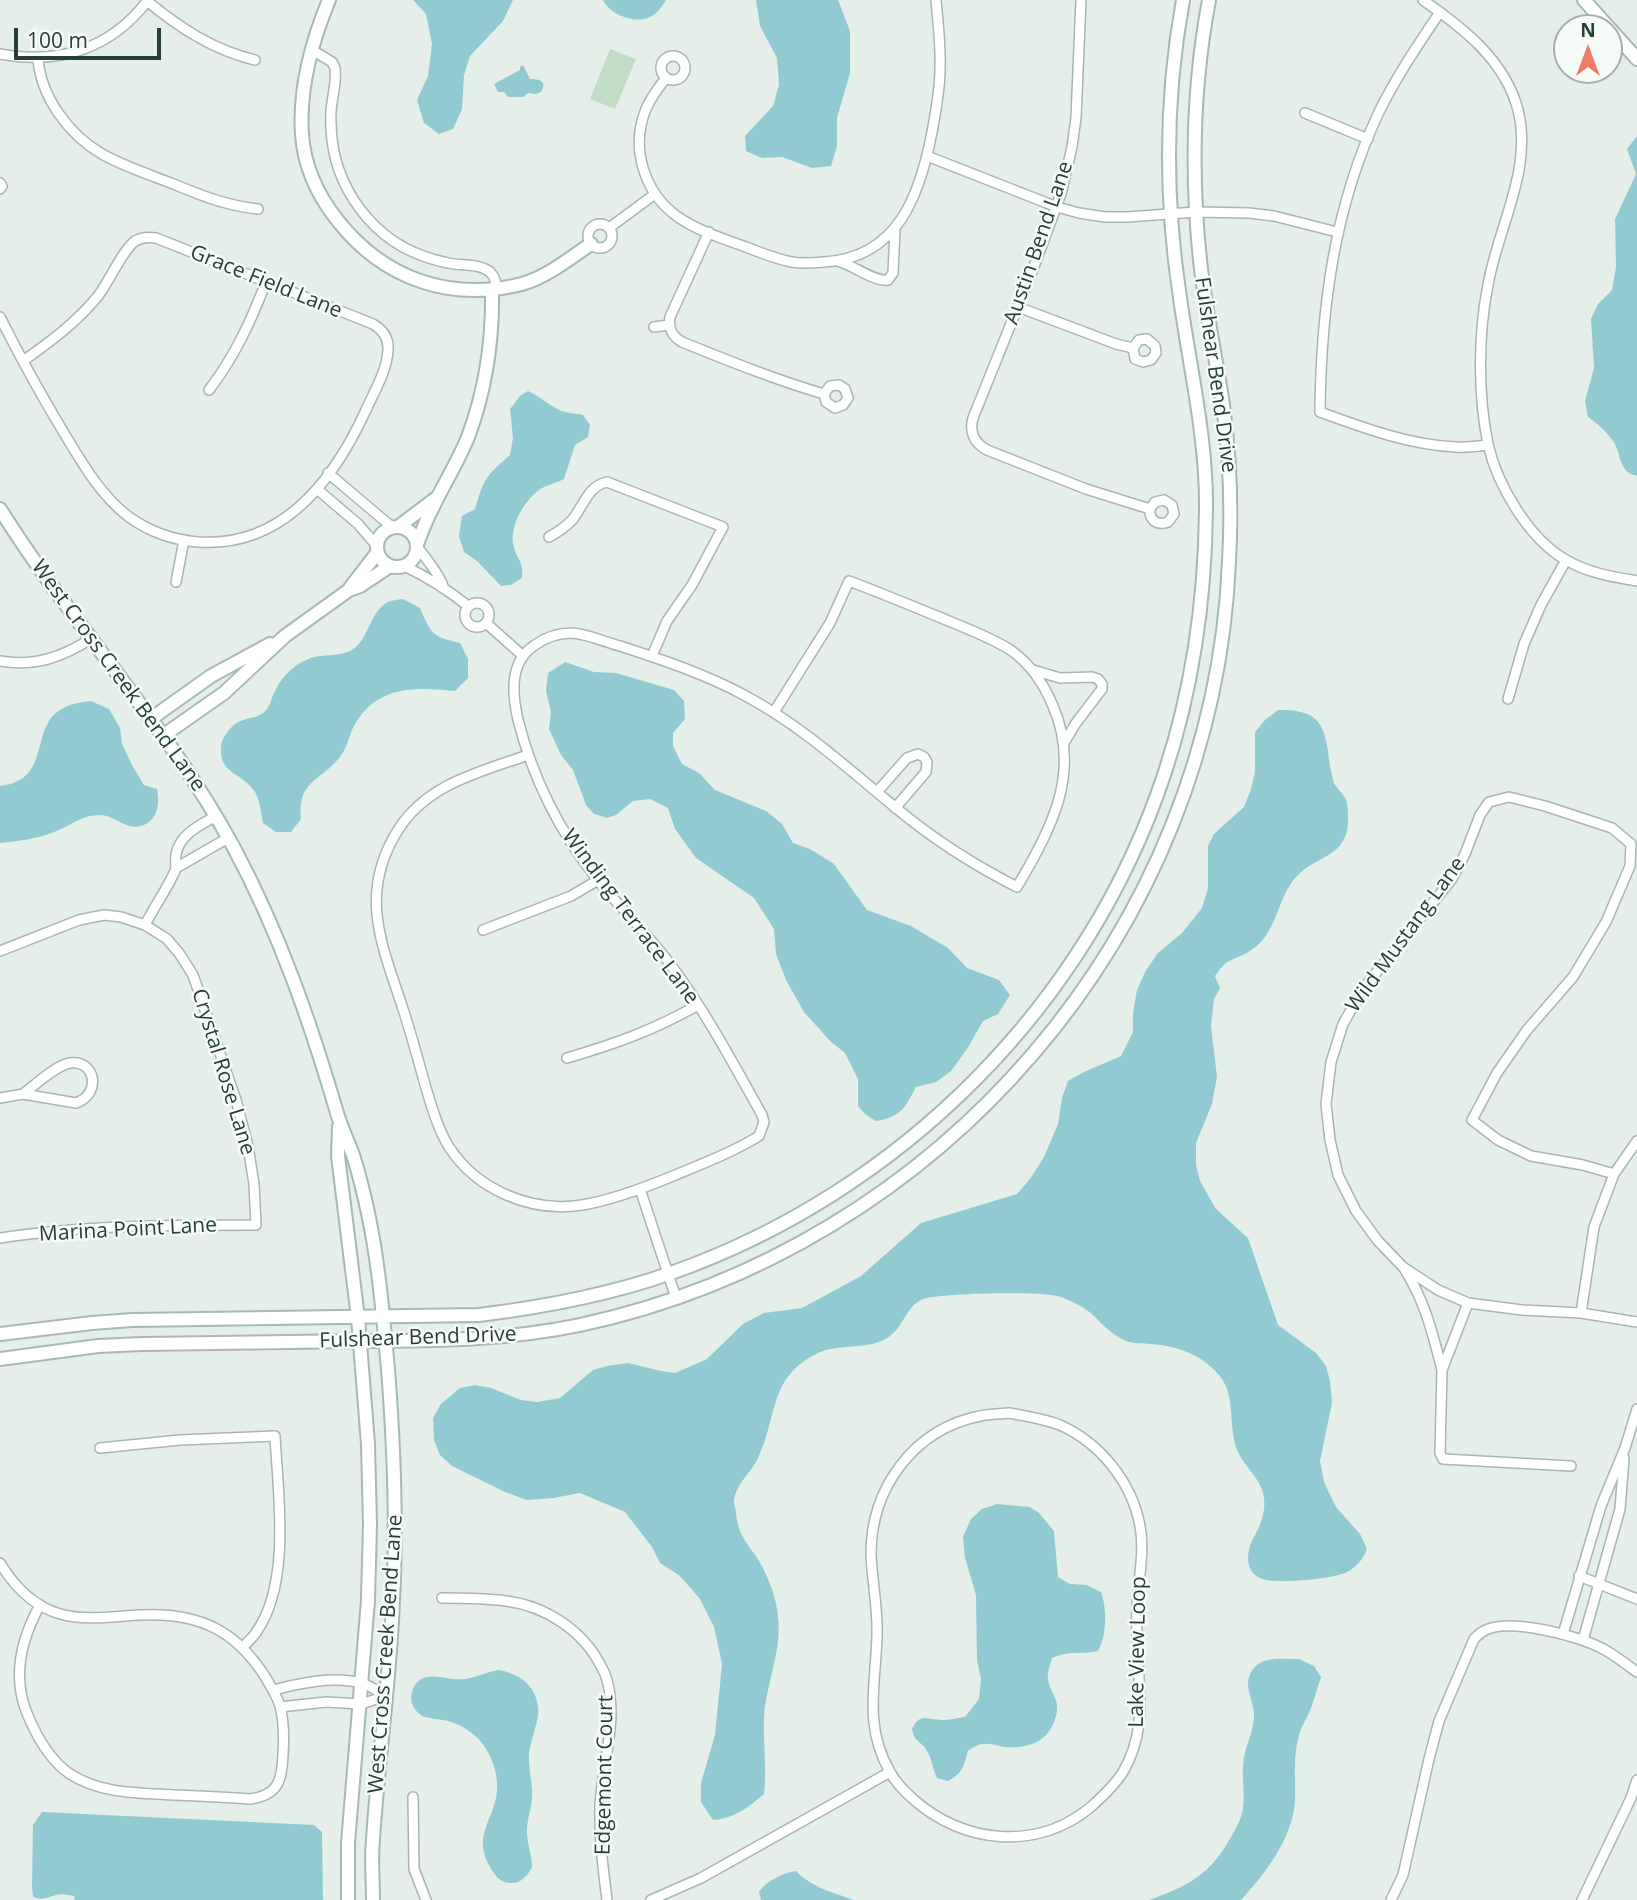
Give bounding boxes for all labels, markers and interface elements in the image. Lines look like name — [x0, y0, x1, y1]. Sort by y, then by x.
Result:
scale bar — [18, 14, 164, 58]
north arrow — [1553, 14, 1623, 84]
text: N — [1580, 17, 1596, 43]
text: 100 m — [27, 26, 88, 54]
street label: Austin Bend Lane — [999, 158, 1079, 328]
street label: Grace Field Lane — [186, 240, 346, 324]
street label: Fulshear Bend Drive — [1189, 276, 1241, 474]
street label: West Cross Creek Bend Lane — [26, 555, 210, 797]
street label: Winding Terrace Lane — [556, 825, 704, 1009]
street label: Wild Mustang Lane — [1341, 852, 1471, 1018]
street label: Crystal Rose Lane — [186, 986, 260, 1158]
street label: Marina Point Lane — [38, 1213, 218, 1247]
street label: Fulshear Bend Drive — [319, 1322, 517, 1354]
street label: West Cross Creek Bend Lane — [364, 1514, 408, 1794]
street label: Lake View Loop — [1124, 1576, 1152, 1728]
street label: Edgemont Court — [591, 1695, 619, 1855]

